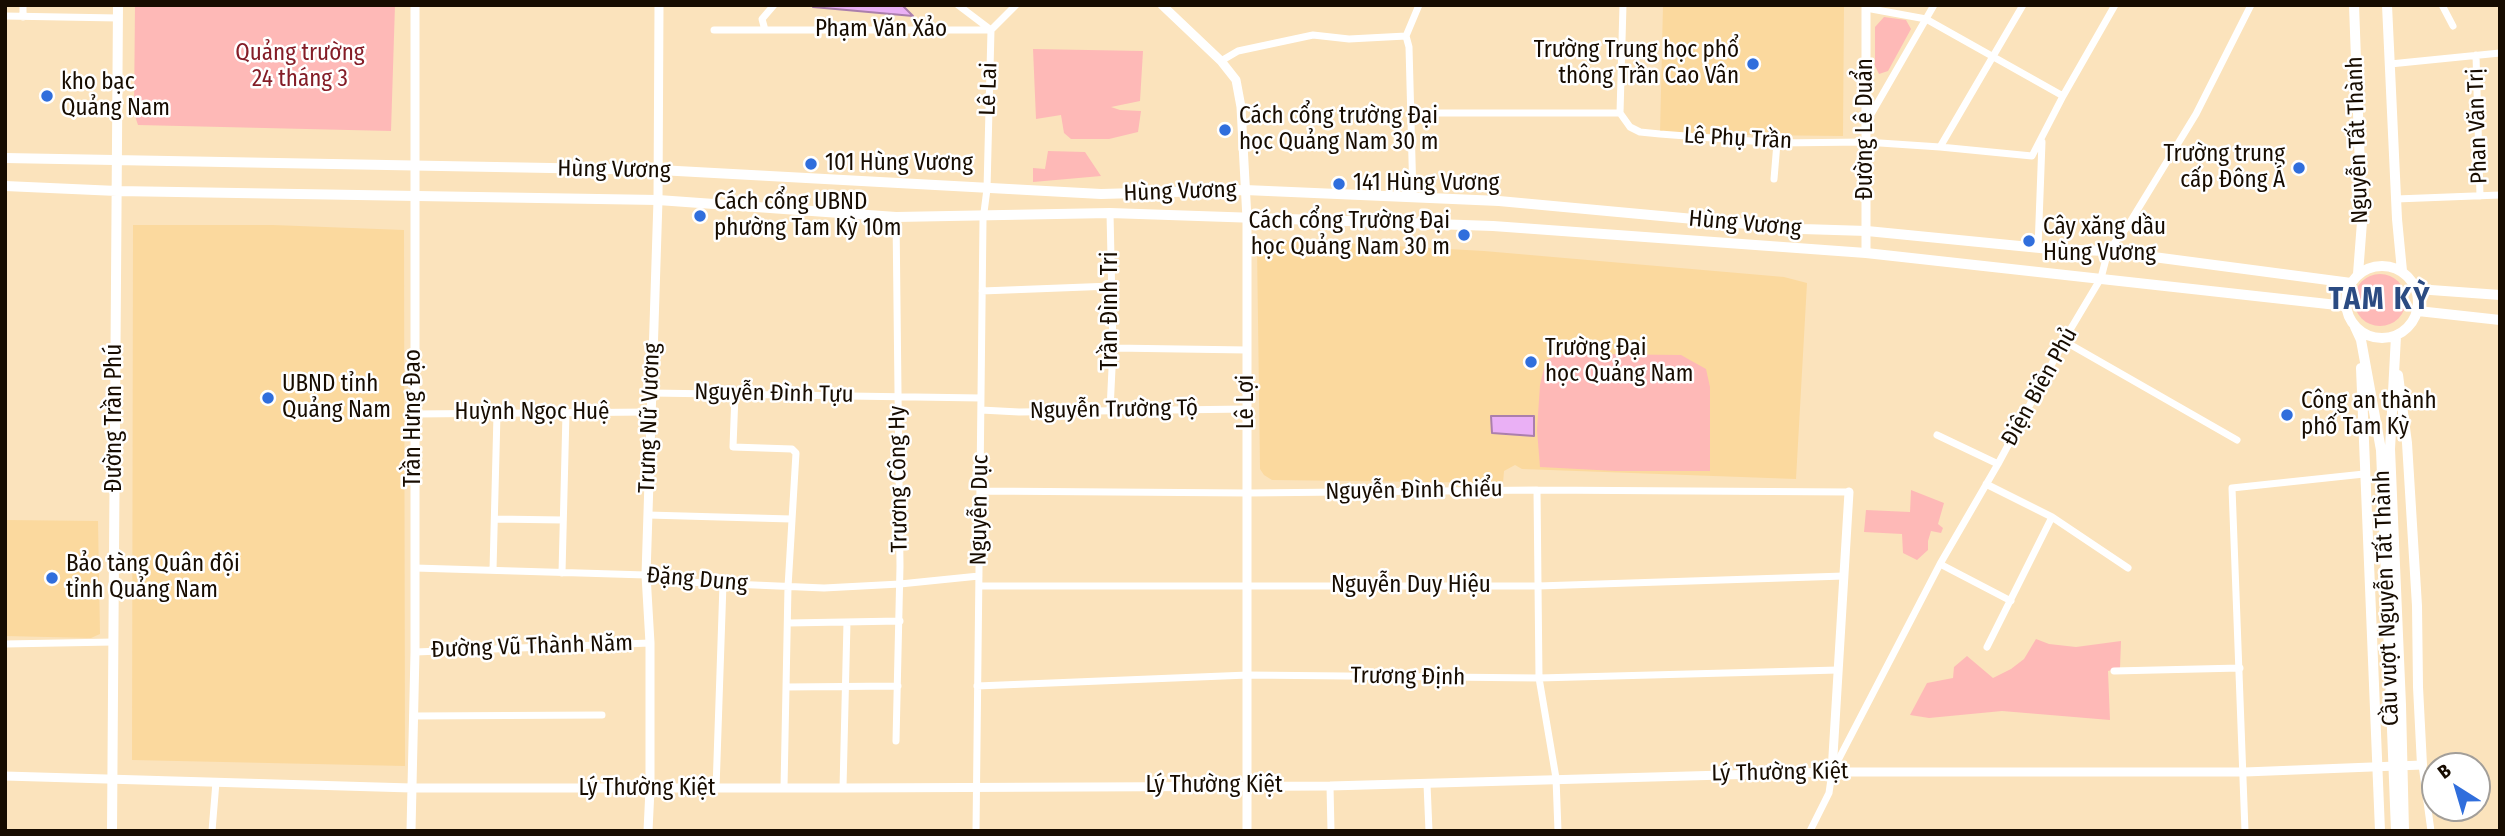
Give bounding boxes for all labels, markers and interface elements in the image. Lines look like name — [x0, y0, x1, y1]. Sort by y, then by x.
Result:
street label: Phạm Văn Xảo — [815, 16, 947, 44]
place label: Trường Trung học phổ thông Trần Cao Vân — [1534, 37, 1739, 91]
park label: Quảng trường 24 tháng 3 — [235, 40, 365, 94]
marker: Trường Trung học phổ thông Trần Cao Vân — [1745, 56, 1761, 72]
street label: Nguyễn Tất Thành — [2341, 56, 2375, 224]
street label: Đường Lê Duẩn — [1852, 58, 1880, 200]
street label: Lê Lai — [974, 62, 1004, 116]
street label: Phan Văn Trị — [2462, 68, 2494, 184]
place label: kho bạc Quảng Nam — [61, 69, 170, 123]
marker: kho bạc Quảng Nam — [39, 88, 55, 104]
place label: Cách cổng trường Đại học Quảng Nam 30 m — [1239, 103, 1438, 157]
marker: Cách cổng trường Đại học Quảng Nam 30 m — [1217, 122, 1233, 138]
street label: Lê Phụ Trần — [1683, 122, 1793, 156]
place label: Trường trung cấp Đông Á — [2163, 141, 2285, 195]
place label: 101 Hùng Vương — [825, 150, 973, 178]
street label: Hùng Vương — [557, 155, 671, 185]
marker: 101 Hùng Vương — [803, 156, 819, 172]
marker: Trường trung cấp Đông Á — [2291, 160, 2307, 176]
place label: 141 Hùng Vương — [1353, 170, 1499, 198]
street label: Hùng Vương — [1123, 176, 1237, 208]
marker: 141 Hùng Vương — [1331, 176, 1347, 192]
place label: Cách cổng UBND phường Tam Kỳ 10m — [714, 189, 902, 243]
street label: Hùng Vương — [1687, 205, 1803, 243]
marker: Cách cổng UBND phường Tam Kỳ 10m — [692, 208, 708, 224]
place label: Cách cổng Trường Đại học Quảng Nam 30 m — [1249, 208, 1450, 262]
place label: Cây xăng dầu Hùng Vương — [2043, 214, 2166, 268]
marker: Cách cổng Trường Đại học Quảng Nam 30 m — [1456, 227, 1472, 243]
marker: Cây xăng dầu Hùng Vương — [2021, 233, 2037, 249]
street label: Trần Đình Tri — [1097, 252, 1125, 370]
district label: TAM KỲ — [2329, 283, 2431, 319]
street label: Điện Biên Phủ — [1996, 323, 2084, 451]
place label: Trường Đại học Quảng Nam — [1545, 335, 1693, 389]
street label: Trưng Nữ Vương — [634, 343, 666, 493]
street label: Đường Trần Phú — [101, 344, 129, 492]
street label: Trần Hưng Đạo — [400, 349, 428, 487]
marker: Trường Đại học Quảng Nam — [1523, 354, 1539, 370]
place label: UBND tỉnh Quảng Nam — [282, 371, 391, 425]
street label: Lê Lợi — [1233, 375, 1261, 429]
street label: Nguyễn Đình Tựu — [694, 379, 854, 409]
place label: Công an thành phố Tam Kỳ — [2301, 388, 2437, 442]
marker: UBND tỉnh Quảng Nam — [260, 390, 276, 406]
street label: Nguyễn Trường Tộ — [1030, 395, 1198, 425]
street label: Huỳnh Ngọc Huệ — [455, 399, 609, 427]
street label: Trương Công Hy — [884, 405, 914, 553]
marker: Công an thành phố Tam Kỳ — [2279, 407, 2295, 423]
street label: Nguyễn Dục — [965, 454, 995, 566]
street label: Cầu vượt Nguyễn Tất Thành — [2369, 470, 2405, 726]
street label: Nguyễn Đình Chiểu — [1325, 476, 1503, 506]
place label: Bảo tàng Quân đội tỉnh Quảng Nam — [66, 551, 240, 605]
street label: Đặng Dung — [645, 562, 749, 598]
marker: Bảo tàng Quân đội tỉnh Quảng Nam — [44, 570, 60, 586]
street label: Nguyễn Duy Hiệu — [1331, 572, 1491, 600]
street label: Đường Vũ Thành Năm — [431, 630, 633, 664]
street label: Trương Định — [1350, 662, 1466, 692]
north arrow — [2421, 752, 2491, 822]
street label: Lý Thường Kiệt — [1711, 758, 1849, 788]
text: B — [2433, 759, 2455, 784]
street label: Lý Thường Kiệt — [1145, 772, 1283, 800]
street label: Lý Thường Kiệt — [578, 775, 716, 803]

